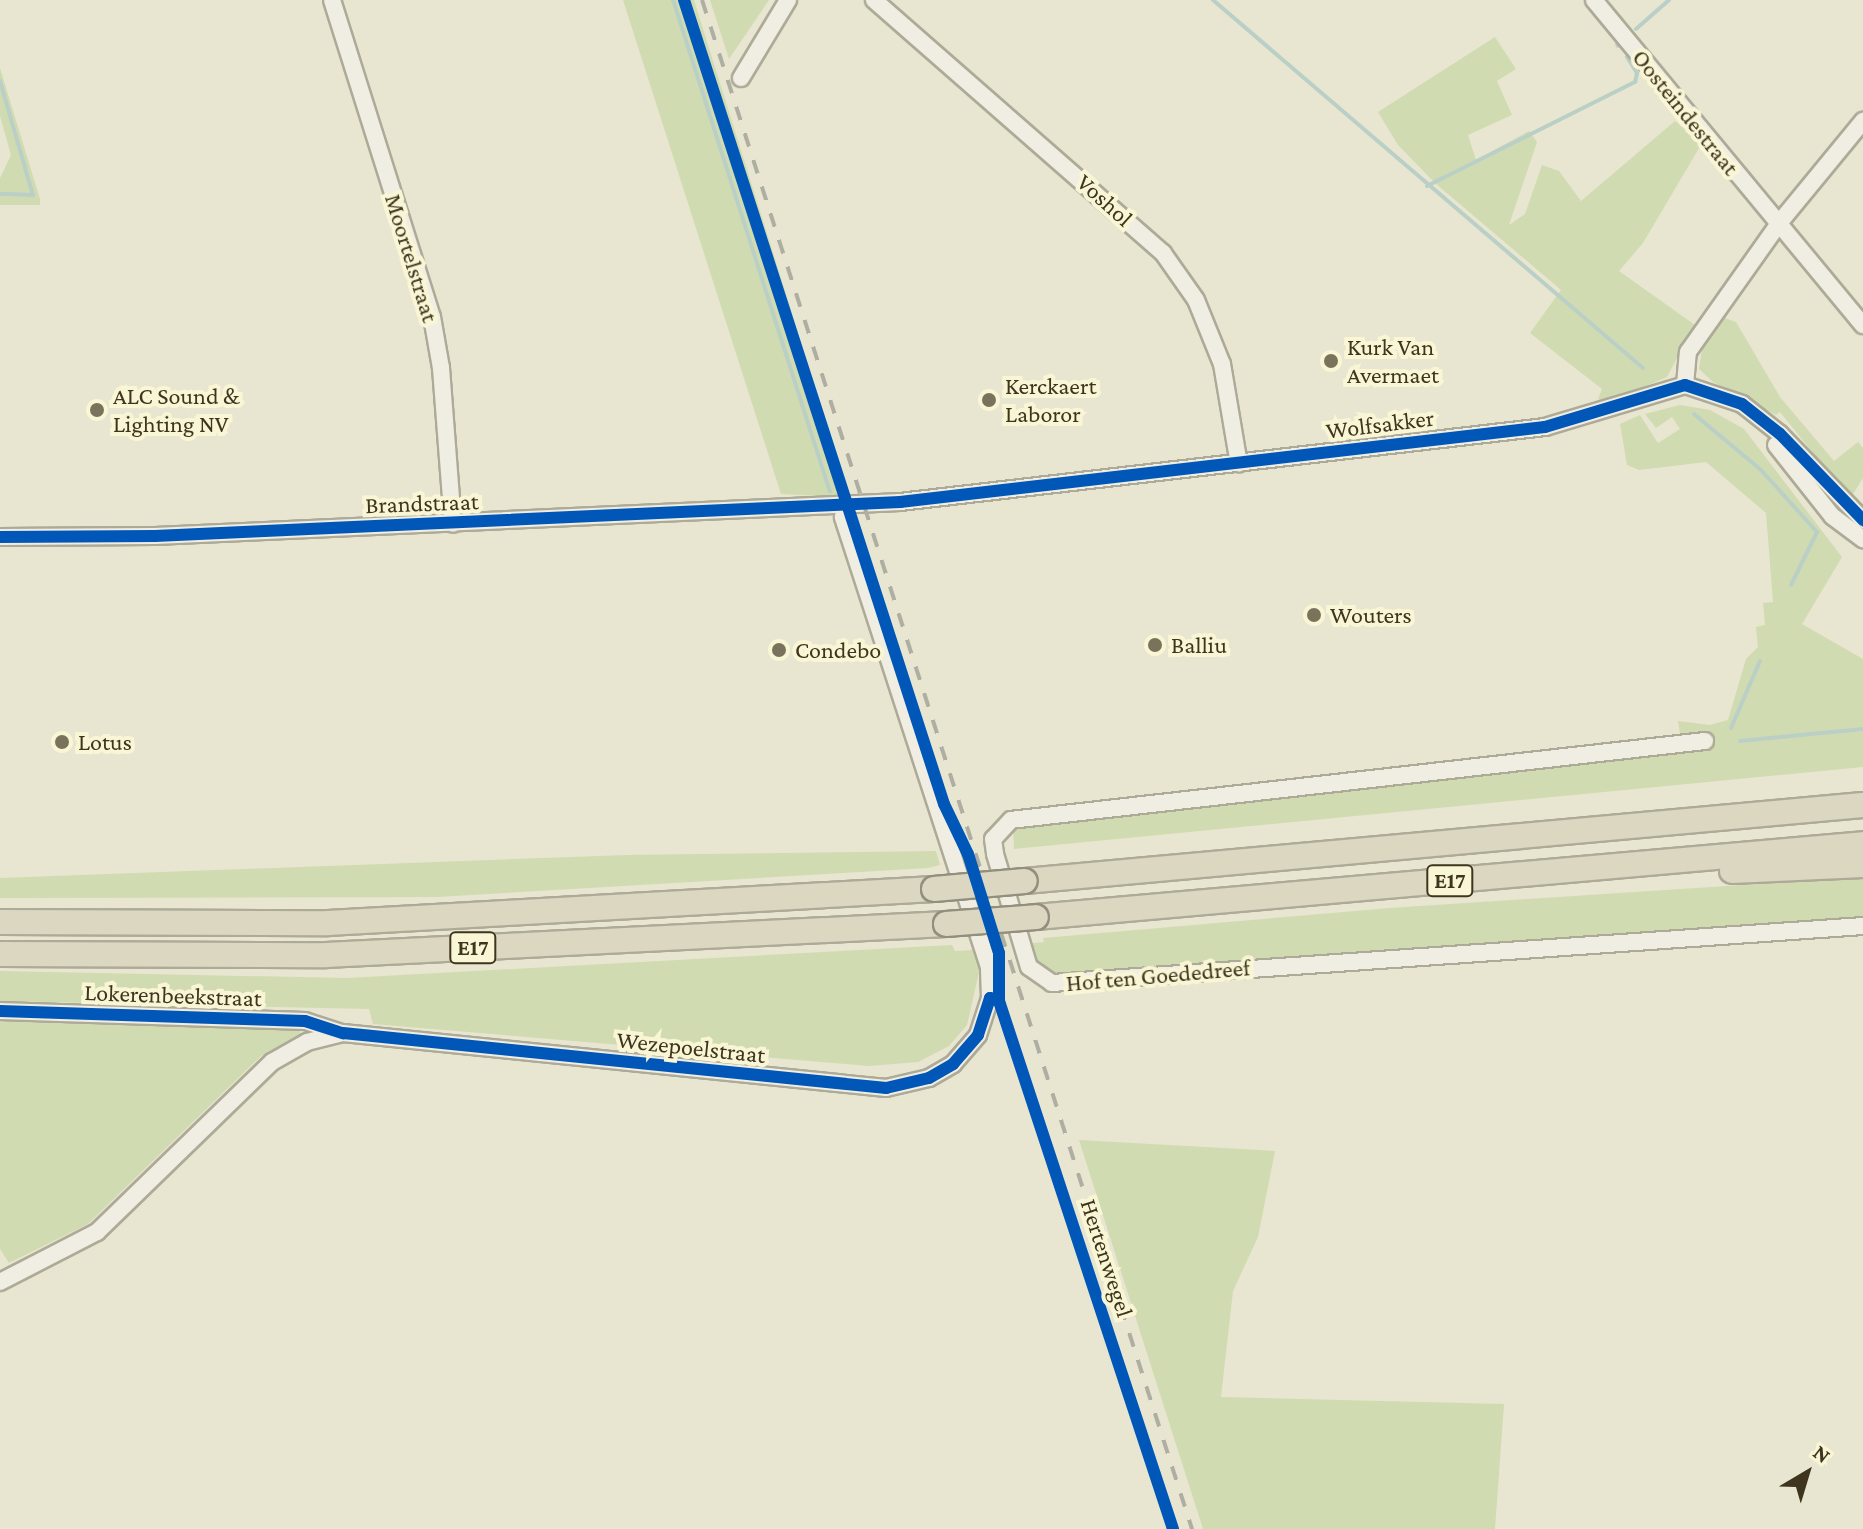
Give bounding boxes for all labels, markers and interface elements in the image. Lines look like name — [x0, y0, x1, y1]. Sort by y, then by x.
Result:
street label: Oosteindestraat — [1626, 43, 1746, 181]
street label: Voshol — [1071, 168, 1139, 232]
street label: Moortelstraat — [379, 190, 445, 326]
place label: Kurk Van Avermaet — [1347, 333, 1439, 389]
marker: Kurk Van Avermaet — [1322, 352, 1340, 370]
place label: Kerckaert Laboror — [1005, 372, 1096, 428]
place label: ALC Sound & Lighting NV — [113, 382, 240, 438]
marker: Kerckaert Laboror — [980, 391, 998, 409]
marker: ALC Sound & Lighting NV — [88, 401, 106, 419]
street label: Wolfsakker — [1324, 403, 1436, 445]
street label: Brandstraat — [365, 487, 479, 519]
place label: Wouters — [1330, 601, 1412, 629]
marker: Wouters — [1305, 606, 1323, 624]
place label: Balliu — [1171, 631, 1227, 659]
place label: Condebo — [795, 636, 881, 664]
marker: Balliu — [1146, 636, 1164, 654]
marker: Condebo — [770, 641, 788, 659]
place label: Lotus — [78, 728, 132, 756]
marker: Lotus — [53, 733, 71, 751]
road number: E17 — [1426, 863, 1474, 899]
road number: E17 — [449, 930, 497, 966]
street label: Hof ten Goededreef — [1065, 953, 1251, 997]
street label: Lokerenbeekstraat — [84, 978, 262, 1012]
street label: Wezepoelstraat — [615, 1025, 767, 1069]
street label: Hertenwegel — [1074, 1195, 1140, 1321]
north arrow — [1767, 1433, 1847, 1513]
text: N — [1808, 1439, 1836, 1468]

